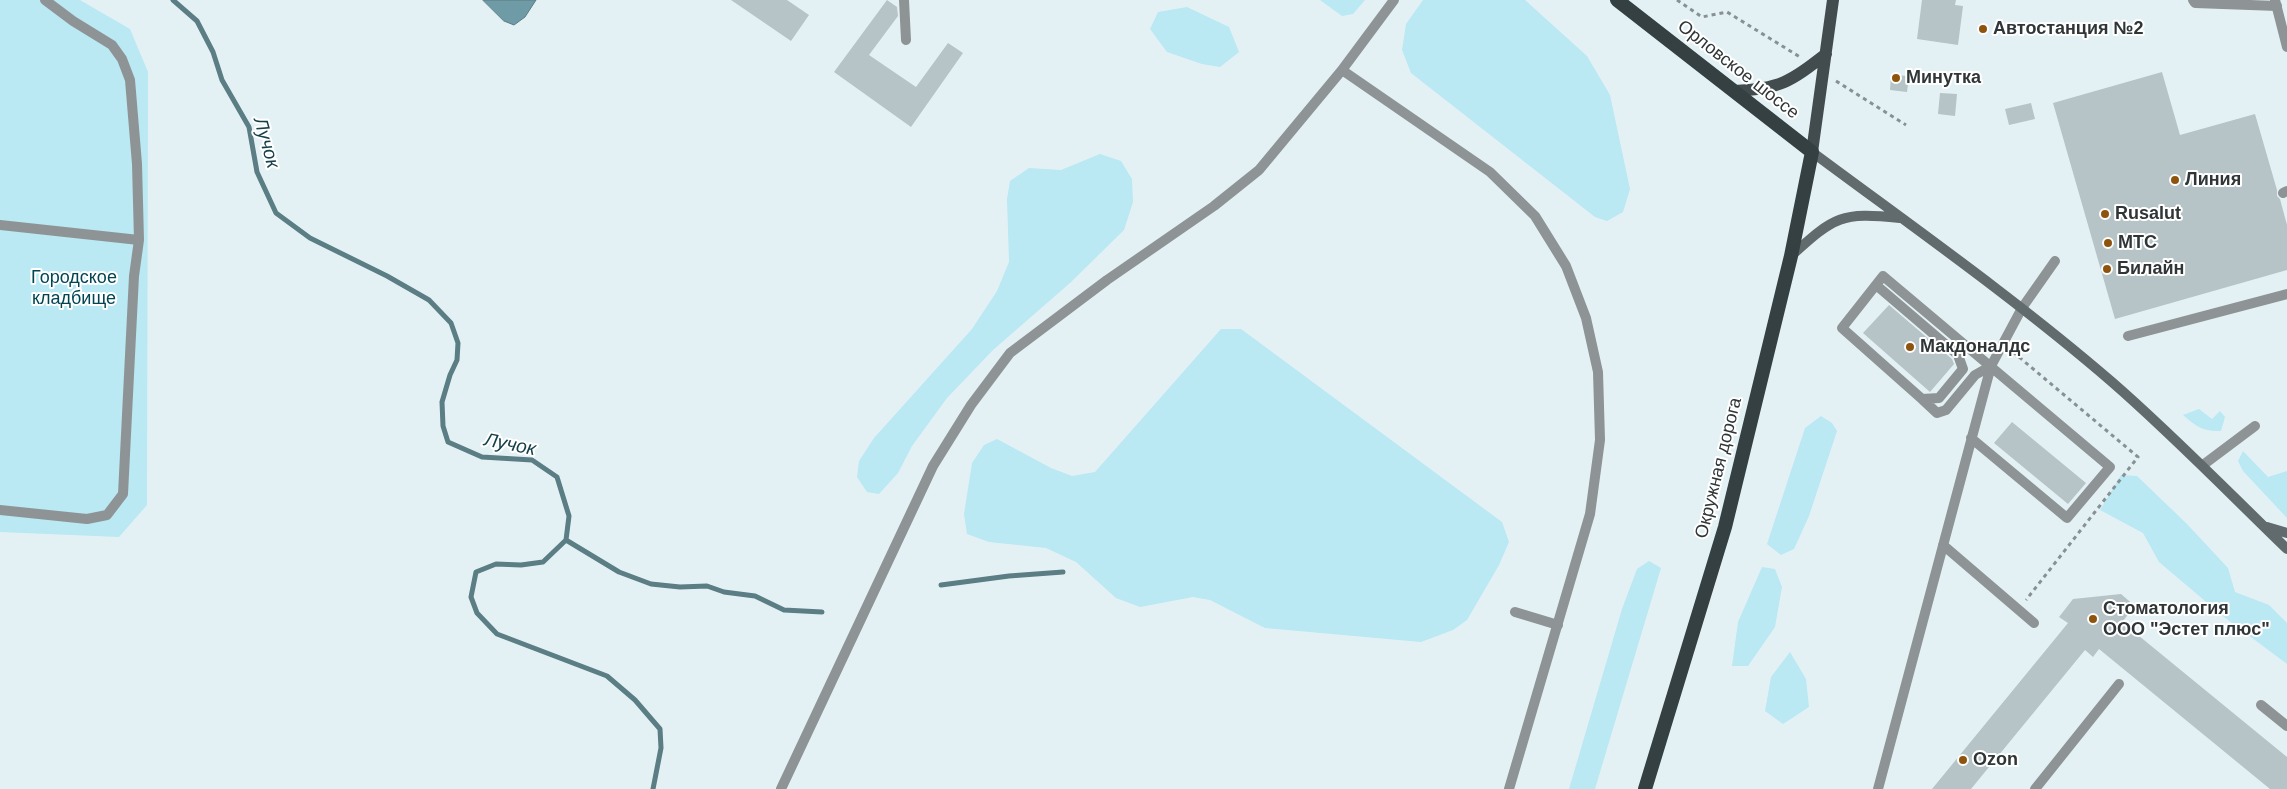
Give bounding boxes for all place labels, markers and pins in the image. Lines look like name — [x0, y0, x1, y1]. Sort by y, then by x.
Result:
place label: Автостанция №2 — [1993, 18, 2144, 40]
marker: Автостанция №2 — [1977, 23, 1989, 35]
place label: Минутка — [1906, 67, 1981, 89]
marker: Минутка — [1890, 72, 1902, 84]
place label: Линия — [2185, 169, 2241, 191]
marker: Линия — [2169, 174, 2181, 186]
place label: Rusalut — [2115, 203, 2181, 225]
marker: Rusalut — [2099, 208, 2111, 220]
place label: МТС — [2118, 232, 2157, 254]
marker: МТС — [2102, 237, 2114, 249]
place label: Билайн — [2117, 258, 2184, 280]
marker: Билайн — [2101, 263, 2113, 275]
place label: Макдоналдс — [1920, 336, 2030, 358]
marker: Макдоналдс — [1904, 341, 1916, 353]
place label: Стоматология ООО "Эстет плюс" — [2103, 598, 2270, 640]
marker: Стоматология ООО "Эстет плюс" — [2087, 613, 2099, 625]
place label: Ozon — [1973, 749, 2018, 771]
marker: Ozon — [1957, 754, 1969, 766]

